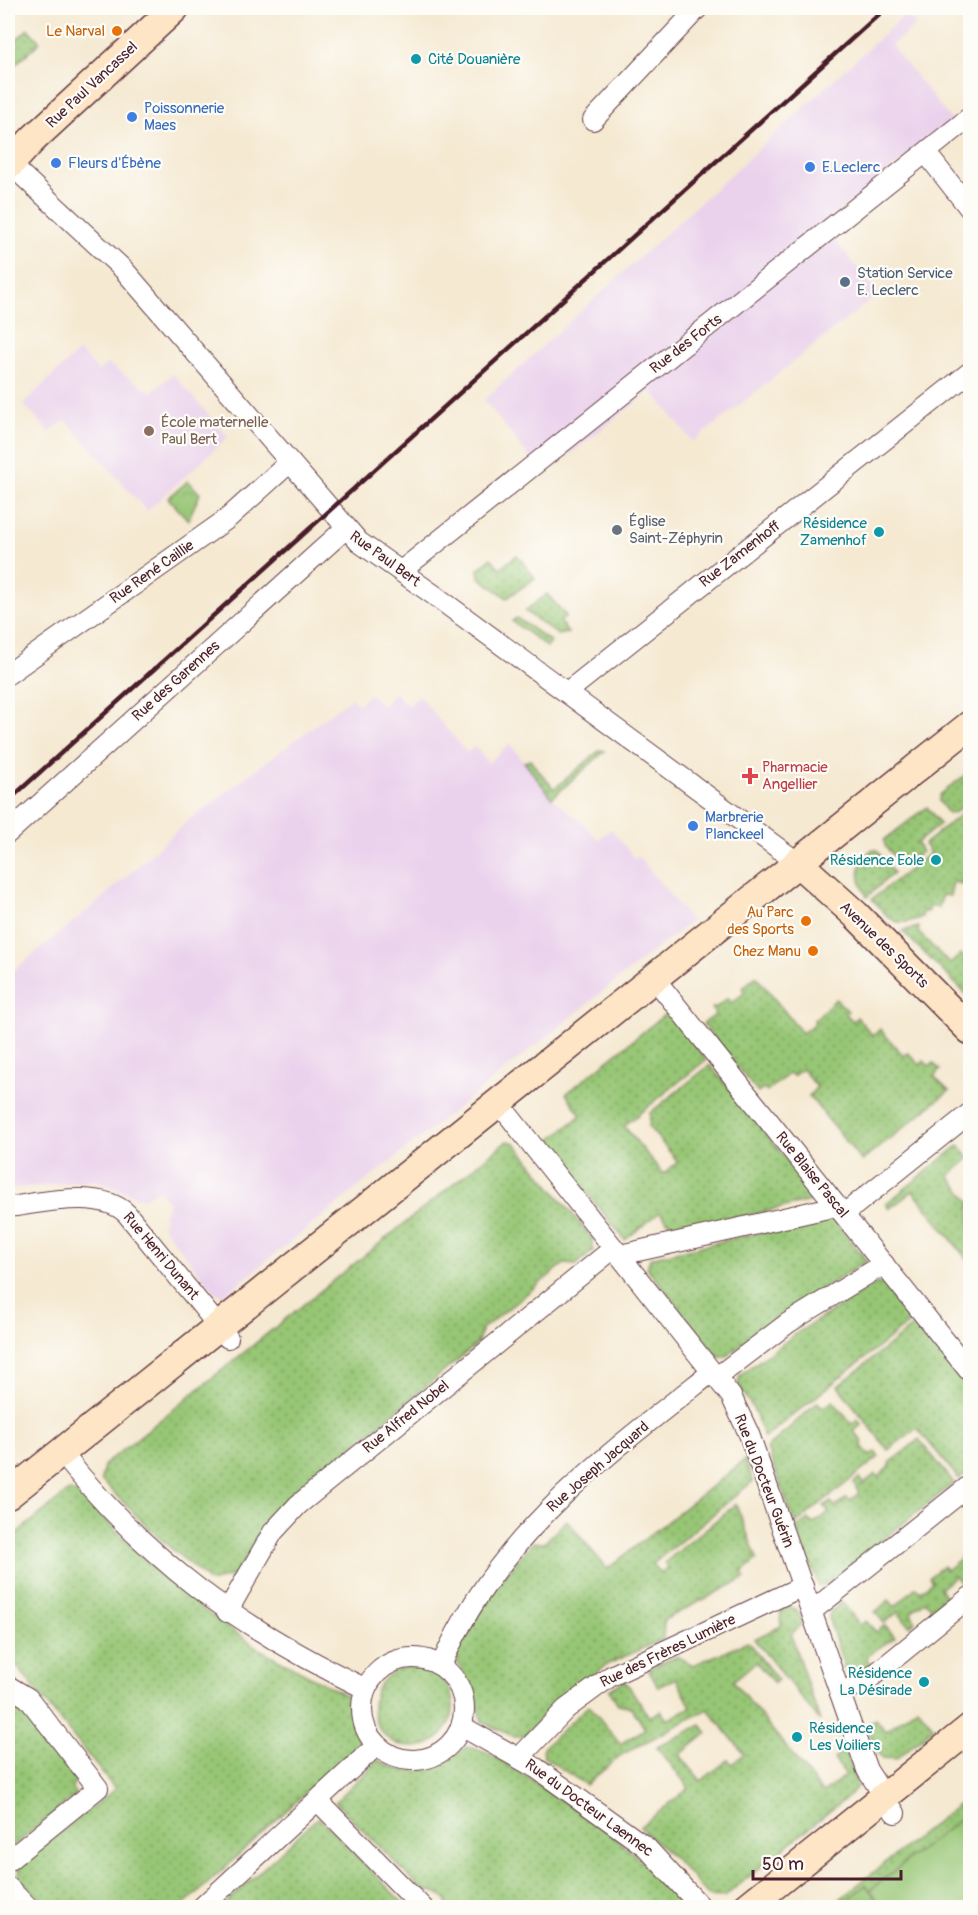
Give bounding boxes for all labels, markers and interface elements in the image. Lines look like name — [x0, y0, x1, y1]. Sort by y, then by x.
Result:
place label: Le Narval — [46, 22, 105, 41]
marker: Le Narval — [110, 24, 124, 38]
street label: Rue Paul Vancassel — [42, 38, 142, 132]
place label: Cité Douanière — [428, 50, 521, 69]
marker: Cité Douanière — [409, 52, 423, 66]
place label: Poissonnerie Maes — [144, 99, 225, 135]
marker: Poissonnerie Maes — [125, 110, 139, 124]
place label: Fleurs d'Ébène — [68, 154, 161, 173]
marker: Fleurs d'Ébène — [49, 156, 63, 170]
place label: E.Leclerc — [822, 158, 881, 177]
marker: E.Leclerc — [803, 160, 817, 174]
place label: Station Service E. Leclerc — [857, 264, 953, 300]
marker: Station Service E. Leclerc — [838, 275, 852, 289]
street label: Rue des Forts — [646, 310, 726, 378]
place label: École maternelle Paul Bert — [161, 413, 269, 449]
marker: École maternelle Paul Bert — [142, 424, 156, 438]
place label: Église Saint-Zéphyrin — [629, 512, 723, 548]
place label: Résidence Zamenhof — [800, 514, 868, 550]
street label: Rue Zamenhoff — [696, 516, 785, 592]
marker: Église Saint-Zéphyrin — [610, 523, 624, 537]
marker: Résidence Zamenhof — [872, 525, 886, 539]
street label: Rue Paul Bert — [346, 527, 425, 592]
street label: Rue René Caillie — [106, 536, 198, 608]
street label: Rue des Garennes — [128, 636, 224, 725]
place label: Pharmacie Angellier — [762, 758, 828, 794]
marker: Pharmacie Angellier — [743, 769, 757, 783]
place label: Marbrerie Planckeel — [705, 808, 764, 844]
marker: Marbrerie Planckeel — [686, 819, 700, 833]
place label: Résidence Eole — [830, 851, 925, 870]
marker: Résidence Eole — [929, 853, 943, 867]
street label: Avenue des Sports — [836, 898, 933, 992]
place label: Au Parc des Sports — [727, 903, 794, 939]
marker: Au Parc des Sports — [799, 914, 813, 928]
place label: Chez Manu — [733, 942, 801, 961]
marker: Chez Manu — [806, 944, 820, 958]
street label: Rue Blaise Pascal — [771, 1128, 853, 1222]
street label: Rue Henri Dunant — [119, 1208, 204, 1304]
street label: Rue Alfred Nobel — [359, 1376, 453, 1458]
street label: Rue du Docteur Guérin — [730, 1412, 798, 1550]
street label: Rue Joseph Jacquard — [543, 1417, 653, 1517]
street label: Rue des Frères Lumière — [597, 1610, 739, 1692]
place label: Résidence La Désirade — [839, 1664, 913, 1700]
marker: Résidence La Désirade — [917, 1675, 931, 1689]
place label: Résidence Les Voiliers — [809, 1719, 881, 1755]
marker: Résidence Les Voiliers — [790, 1730, 804, 1744]
street label: Rue du Docteur Laennec — [521, 1755, 657, 1861]
scale bar — [753, 1843, 902, 1881]
text: 50 m — [762, 1853, 804, 1876]

